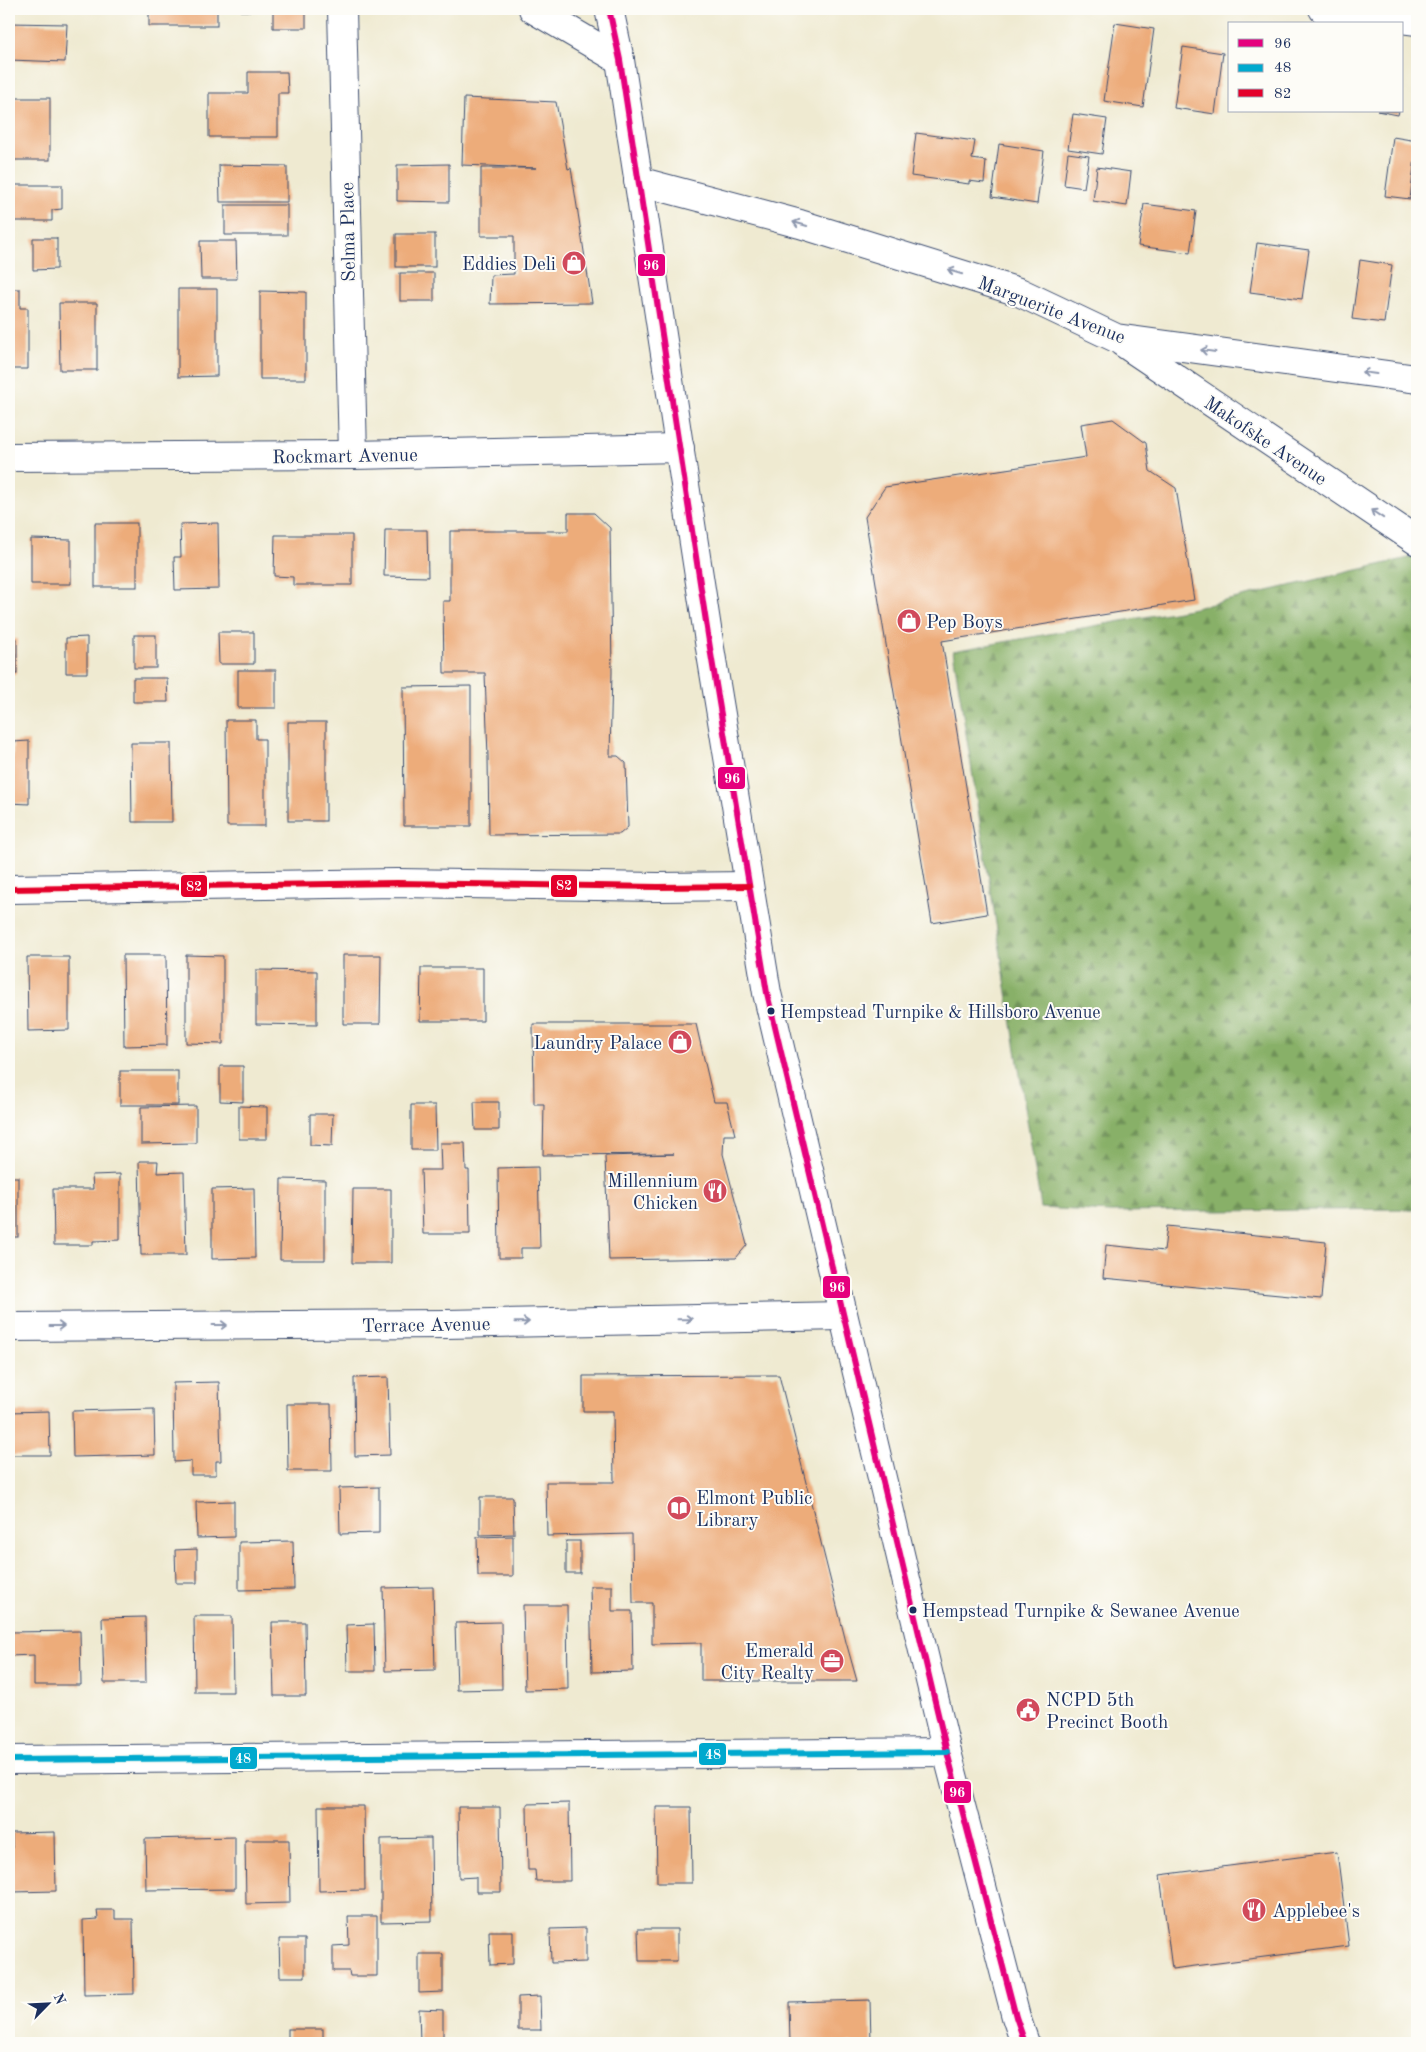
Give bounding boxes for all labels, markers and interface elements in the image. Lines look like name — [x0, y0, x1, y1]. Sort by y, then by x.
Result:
legend — [1228, 22, 1404, 112]
text: 96 — [1274, 37, 1291, 52]
text: 48 — [1274, 61, 1291, 76]
text: 82 — [1274, 87, 1291, 102]
street label: Selma Place — [339, 182, 360, 282]
one-way arrow — [792, 219, 808, 229]
shop icon: Eddies Deli — [561, 250, 587, 276]
line badge: 96 — [637, 253, 666, 277]
place label: Eddies Deli — [462, 256, 556, 275]
text: 96 — [643, 259, 659, 273]
one-way arrow — [947, 267, 963, 277]
street label: Marguerite Avenue — [975, 274, 1127, 348]
one-way arrow — [1200, 346, 1216, 356]
one-way arrow — [1361, 368, 1377, 378]
street label: Makofske Avenue — [1200, 394, 1329, 490]
street label: Rockmart Avenue — [272, 447, 418, 468]
one-way arrow — [1370, 509, 1384, 519]
shop icon: Pep Boys — [896, 608, 922, 634]
place label: Pep Boys — [926, 614, 1003, 633]
line badge: 96 — [717, 766, 746, 790]
text: 96 — [724, 772, 740, 786]
line badge: 82 — [180, 874, 208, 898]
line badge: 82 — [550, 874, 578, 898]
text: 82 — [556, 879, 572, 893]
text: 82 — [186, 880, 202, 894]
place label: Hempstead Turnpike & Hillsboro Avenue — [780, 1004, 1101, 1022]
marker: Hempstead Turnpike & Hillsboro Avenue — [766, 1006, 776, 1016]
shop icon: Laundry Palace — [667, 1029, 693, 1055]
place label: Laundry Palace — [533, 1035, 662, 1054]
place label: Millennium Chicken — [607, 1173, 698, 1214]
restaurant icon: Millennium Chicken — [702, 1178, 728, 1204]
line badge: 96 — [822, 1275, 851, 1299]
text: 96 — [829, 1281, 845, 1295]
one-way arrow — [676, 1314, 693, 1324]
street label: Terrace Avenue — [362, 1316, 491, 1337]
one-way arrow — [514, 1317, 530, 1327]
one-way arrow — [212, 1320, 228, 1330]
one-way arrow — [49, 1321, 65, 1331]
place label: Elmont Public Library — [696, 1490, 812, 1531]
library icon: Elmont Public Library — [666, 1495, 692, 1521]
place label: Hempstead Turnpike & Sewanee Avenue — [922, 1603, 1240, 1621]
marker: Hempstead Turnpike & Sewanee Avenue — [908, 1605, 918, 1615]
place label: Emerald City Realty — [721, 1643, 814, 1684]
office icon: Emerald City Realty — [819, 1648, 845, 1674]
place label: NCPD 5th Precinct Booth — [1046, 1692, 1168, 1733]
public building icon: NCPD 5th Precinct Booth — [1015, 1697, 1041, 1723]
line badge: 48 — [698, 1742, 727, 1766]
line badge: 48 — [229, 1746, 258, 1770]
text: 48 — [705, 1748, 721, 1762]
text: 48 — [235, 1752, 251, 1766]
line badge: 96 — [943, 1780, 972, 1804]
text: 96 — [949, 1786, 965, 1800]
restaurant icon: Applebee's — [1241, 1897, 1267, 1923]
place label: Applebee's — [1272, 1903, 1360, 1922]
north arrow — [22, 1980, 72, 2030]
text: N — [50, 1991, 68, 2007]

